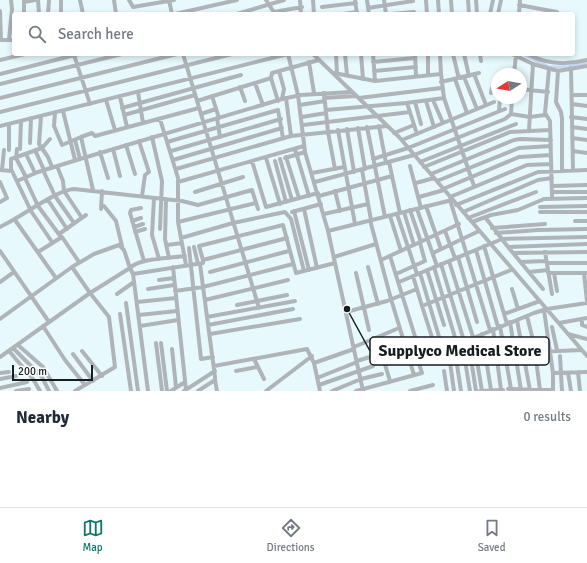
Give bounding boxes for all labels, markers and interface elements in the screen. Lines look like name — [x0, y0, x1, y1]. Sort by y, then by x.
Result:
search box — [12, 12, 575, 56]
icon: search — [26, 23, 48, 45]
text: Search here — [58, 25, 134, 43]
north arrow — [491, 68, 527, 104]
callout: Supplyco Medical Store — [370, 337, 549, 365]
text: Supplyco Medical Store — [378, 341, 542, 361]
scale bar — [12, 363, 93, 382]
text: 200 m — [18, 365, 47, 378]
text: Nearby — [16, 407, 69, 428]
text: 0 results — [523, 409, 571, 425]
tab: Map — [82, 517, 104, 554]
tab: Directions — [267, 517, 315, 554]
tab: Saved — [478, 517, 505, 554]

